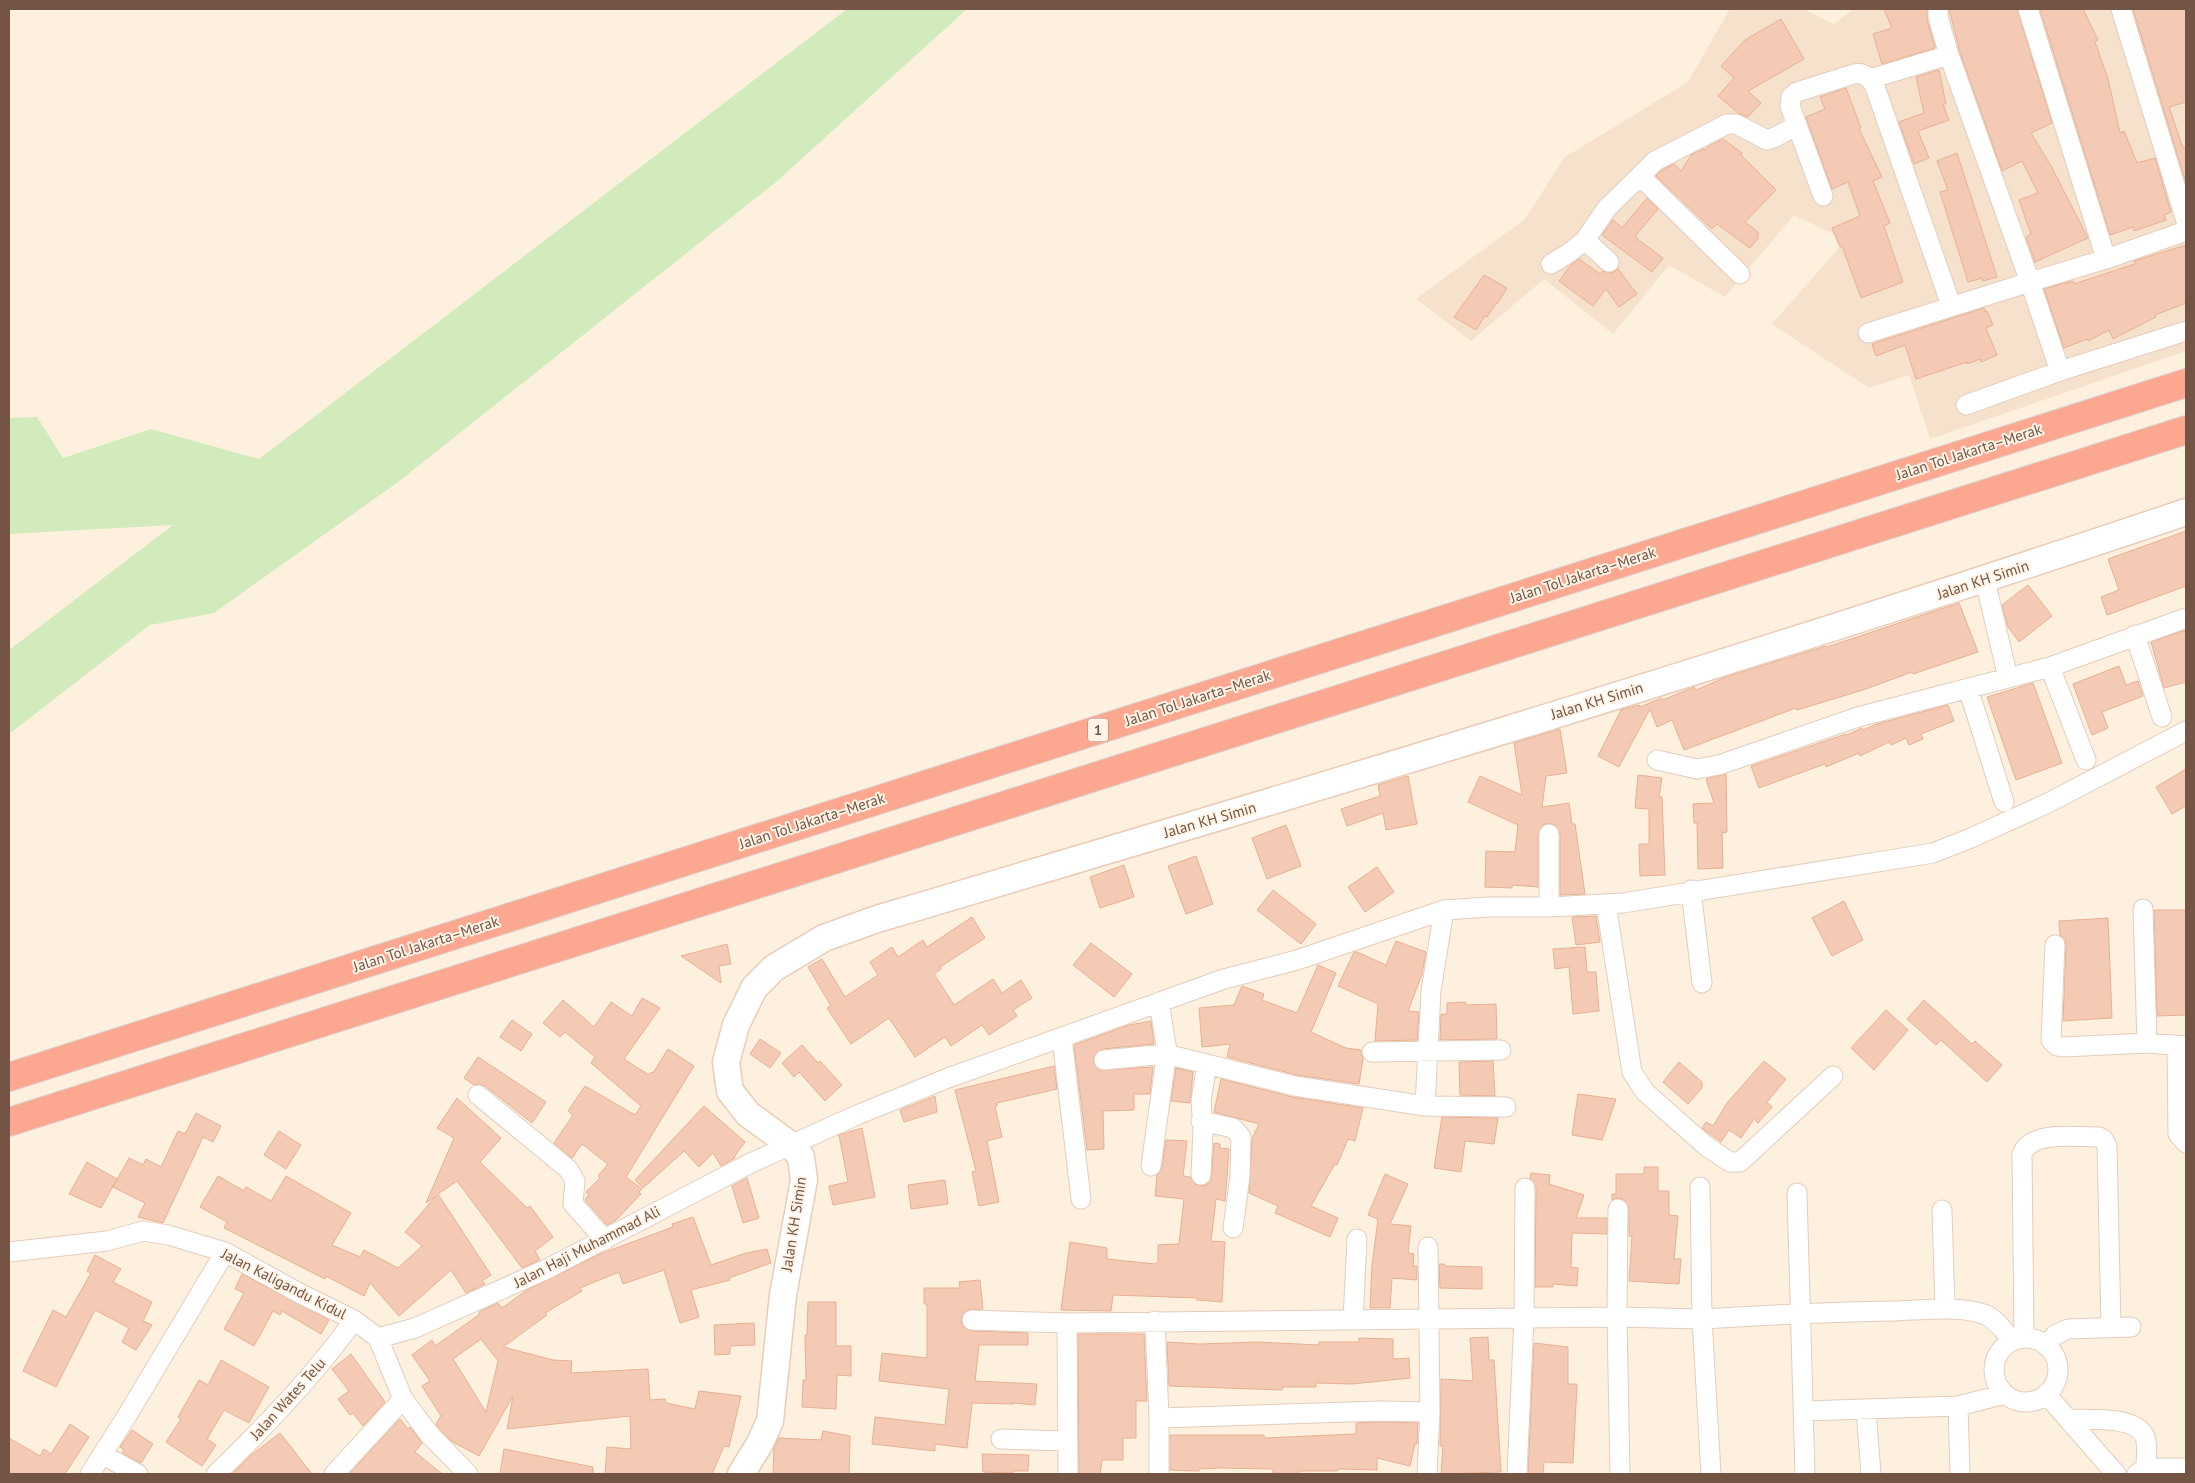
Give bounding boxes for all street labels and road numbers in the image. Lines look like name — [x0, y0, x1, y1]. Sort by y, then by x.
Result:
street label: Jalan Tol Jakarta–Merak — [1893, 419, 2045, 484]
street label: Jalan Tol Jakarta–Merak — [1507, 542, 1659, 607]
street label: Jalan KH Simin — [1934, 556, 2031, 604]
street label: Jalan Tol Jakarta–Merak — [1122, 665, 1274, 730]
street label: Jalan KH Simin — [1547, 677, 1645, 724]
road number: 1 — [1088, 718, 1108, 742]
street label: Jalan Tol Jakarta–Merak — [736, 788, 888, 853]
street label: Jalan KH Simin — [1160, 797, 1258, 842]
street label: Jalan Tol Jakarta–Merak — [350, 911, 502, 976]
street label: Jalan KH Simin — [776, 1175, 810, 1274]
street label: Jalan Haji Muhammad Ali — [510, 1201, 663, 1292]
street label: Jalan Kaligandu Kidul — [218, 1243, 351, 1324]
street label: Jalan Wates Telu — [245, 1354, 329, 1444]

